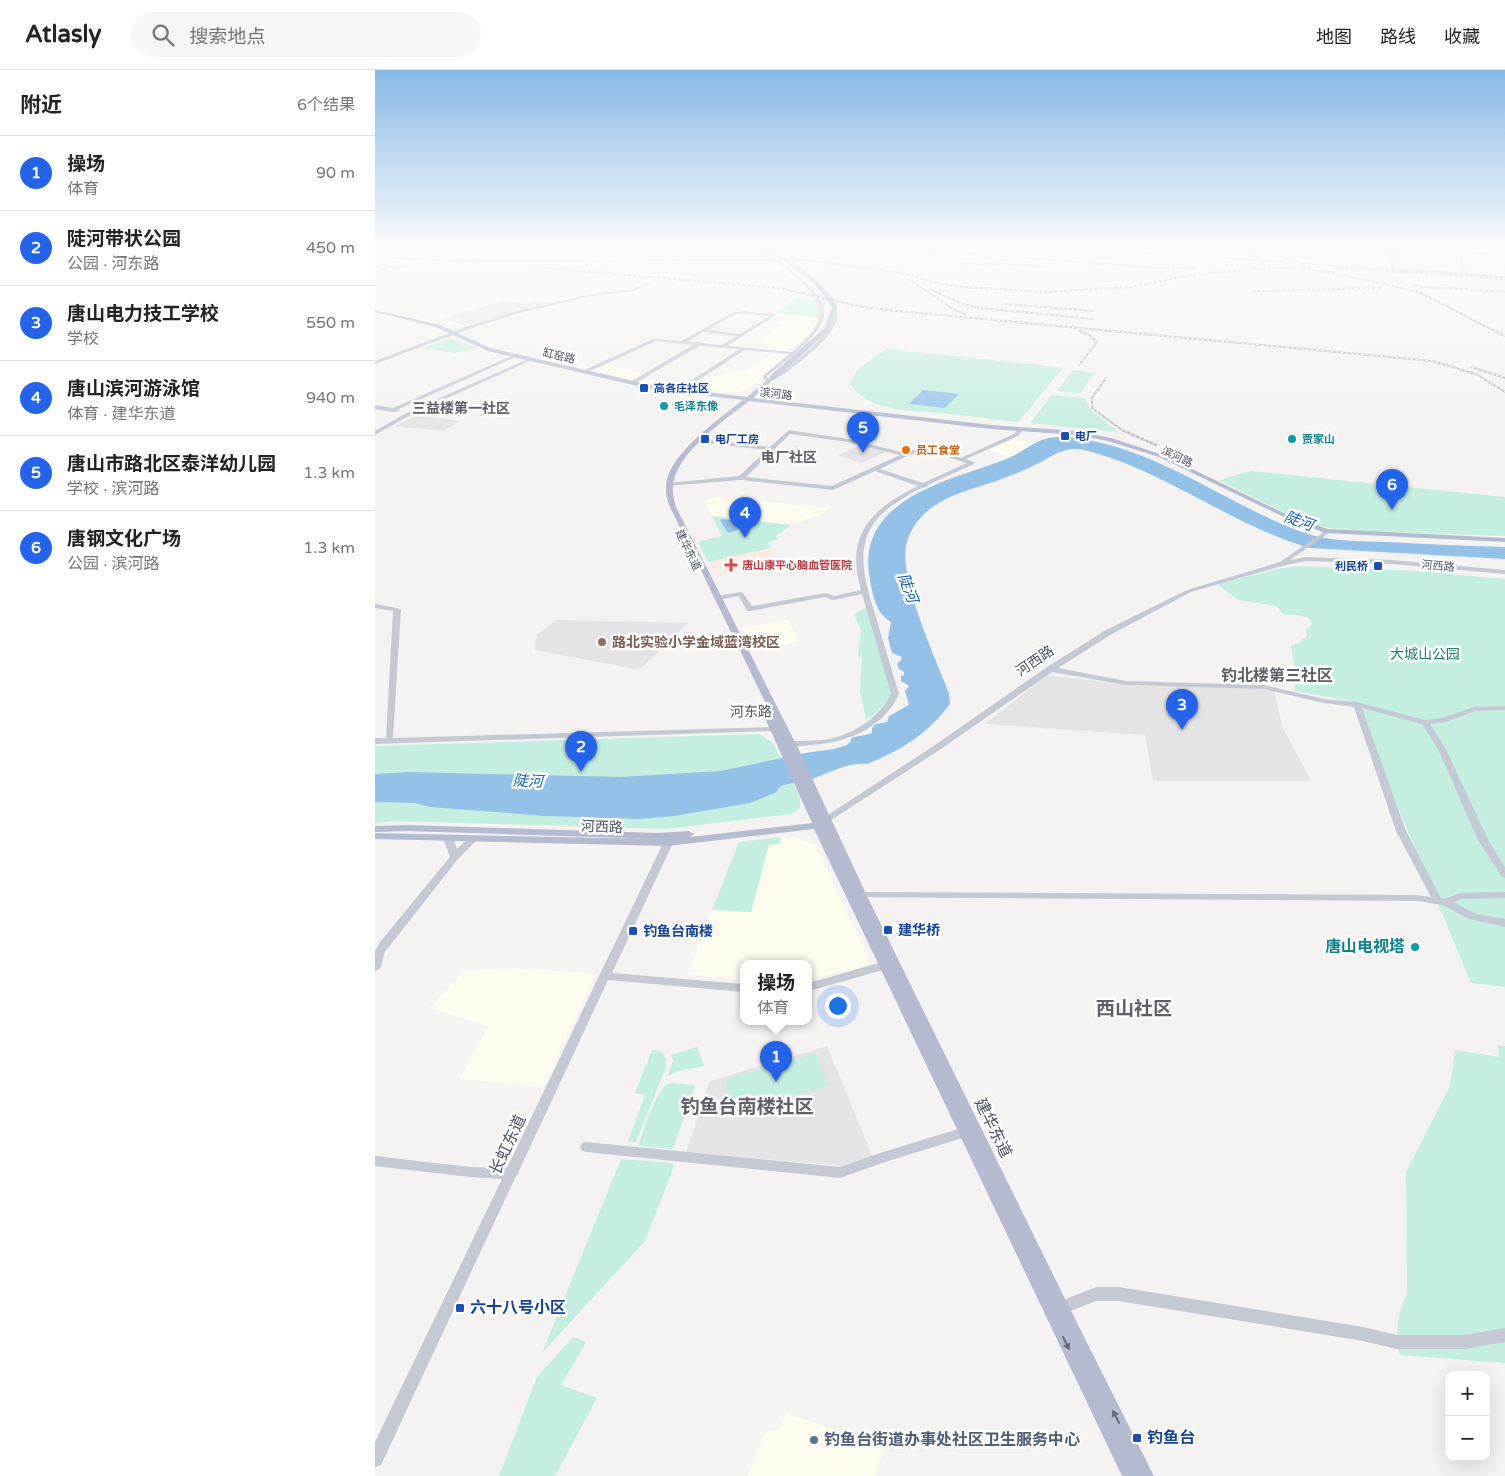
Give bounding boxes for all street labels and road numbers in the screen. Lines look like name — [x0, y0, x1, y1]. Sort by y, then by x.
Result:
street label: 缸窑路 — [541, 346, 577, 366]
street label: 滨河路 — [759, 386, 793, 402]
street label: 滨河路 — [1159, 444, 1195, 470]
street label: 建华东道 — [673, 527, 703, 573]
street label: 河西路 — [1421, 558, 1455, 574]
street label: 河西路 — [1013, 642, 1057, 680]
street label: 河东路 — [730, 703, 772, 721]
street label: 河西路 — [581, 818, 623, 836]
street label: 建华东道 — [970, 1095, 1016, 1161]
street label: 长虹东道 — [485, 1112, 531, 1178]

